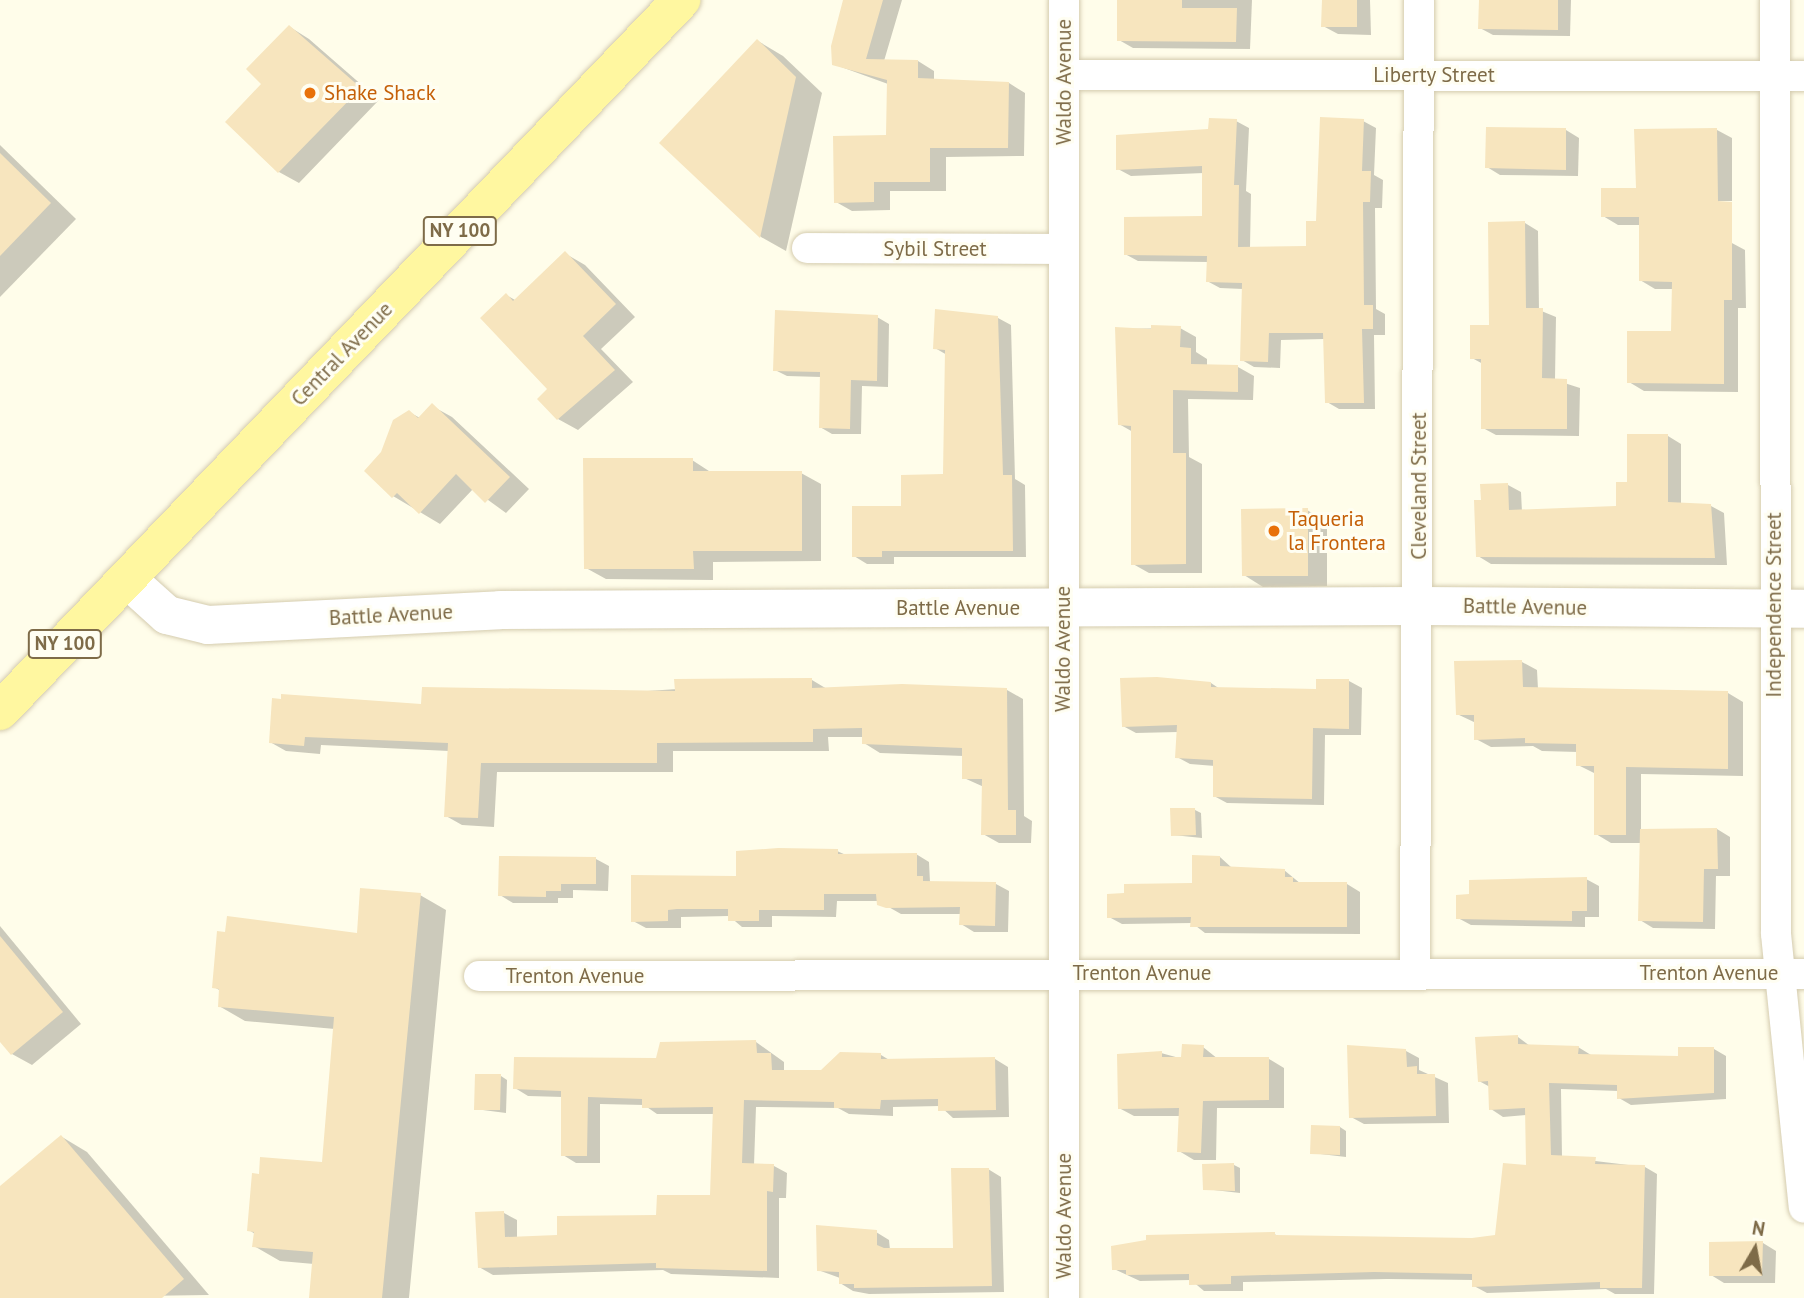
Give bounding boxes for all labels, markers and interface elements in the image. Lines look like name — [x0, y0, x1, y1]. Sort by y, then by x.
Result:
street label: Waldo Avenue — [1051, 19, 1077, 145]
street label: Liberty Street — [1373, 62, 1495, 88]
place label: Shake Shack — [324, 80, 436, 106]
marker: Shake Shack — [302, 85, 318, 101]
road number: NY 100 — [421, 216, 498, 246]
street label: Sybil Street — [883, 236, 987, 262]
street label: Central Avenue — [286, 297, 398, 411]
street label: Cleveland Street — [1406, 412, 1432, 560]
place label: Taqueria la Frontera — [1288, 506, 1386, 556]
street label: Independence Street — [1761, 512, 1787, 698]
marker: Taqueria la Frontera — [1266, 523, 1282, 539]
street label: Waldo Avenue — [1050, 586, 1076, 712]
street label: Battle Avenue — [1462, 593, 1588, 621]
street label: Battle Avenue — [896, 595, 1020, 621]
street label: Battle Avenue — [328, 599, 454, 631]
road number: NY 100 — [27, 628, 104, 660]
street label: Trenton Avenue — [1072, 960, 1212, 986]
street label: Trenton Avenue — [1639, 960, 1779, 986]
street label: Trenton Avenue — [505, 963, 645, 989]
street label: Waldo Avenue — [1051, 1153, 1077, 1279]
north arrow — [1720, 1214, 1790, 1284]
text: N — [1750, 1215, 1767, 1241]

